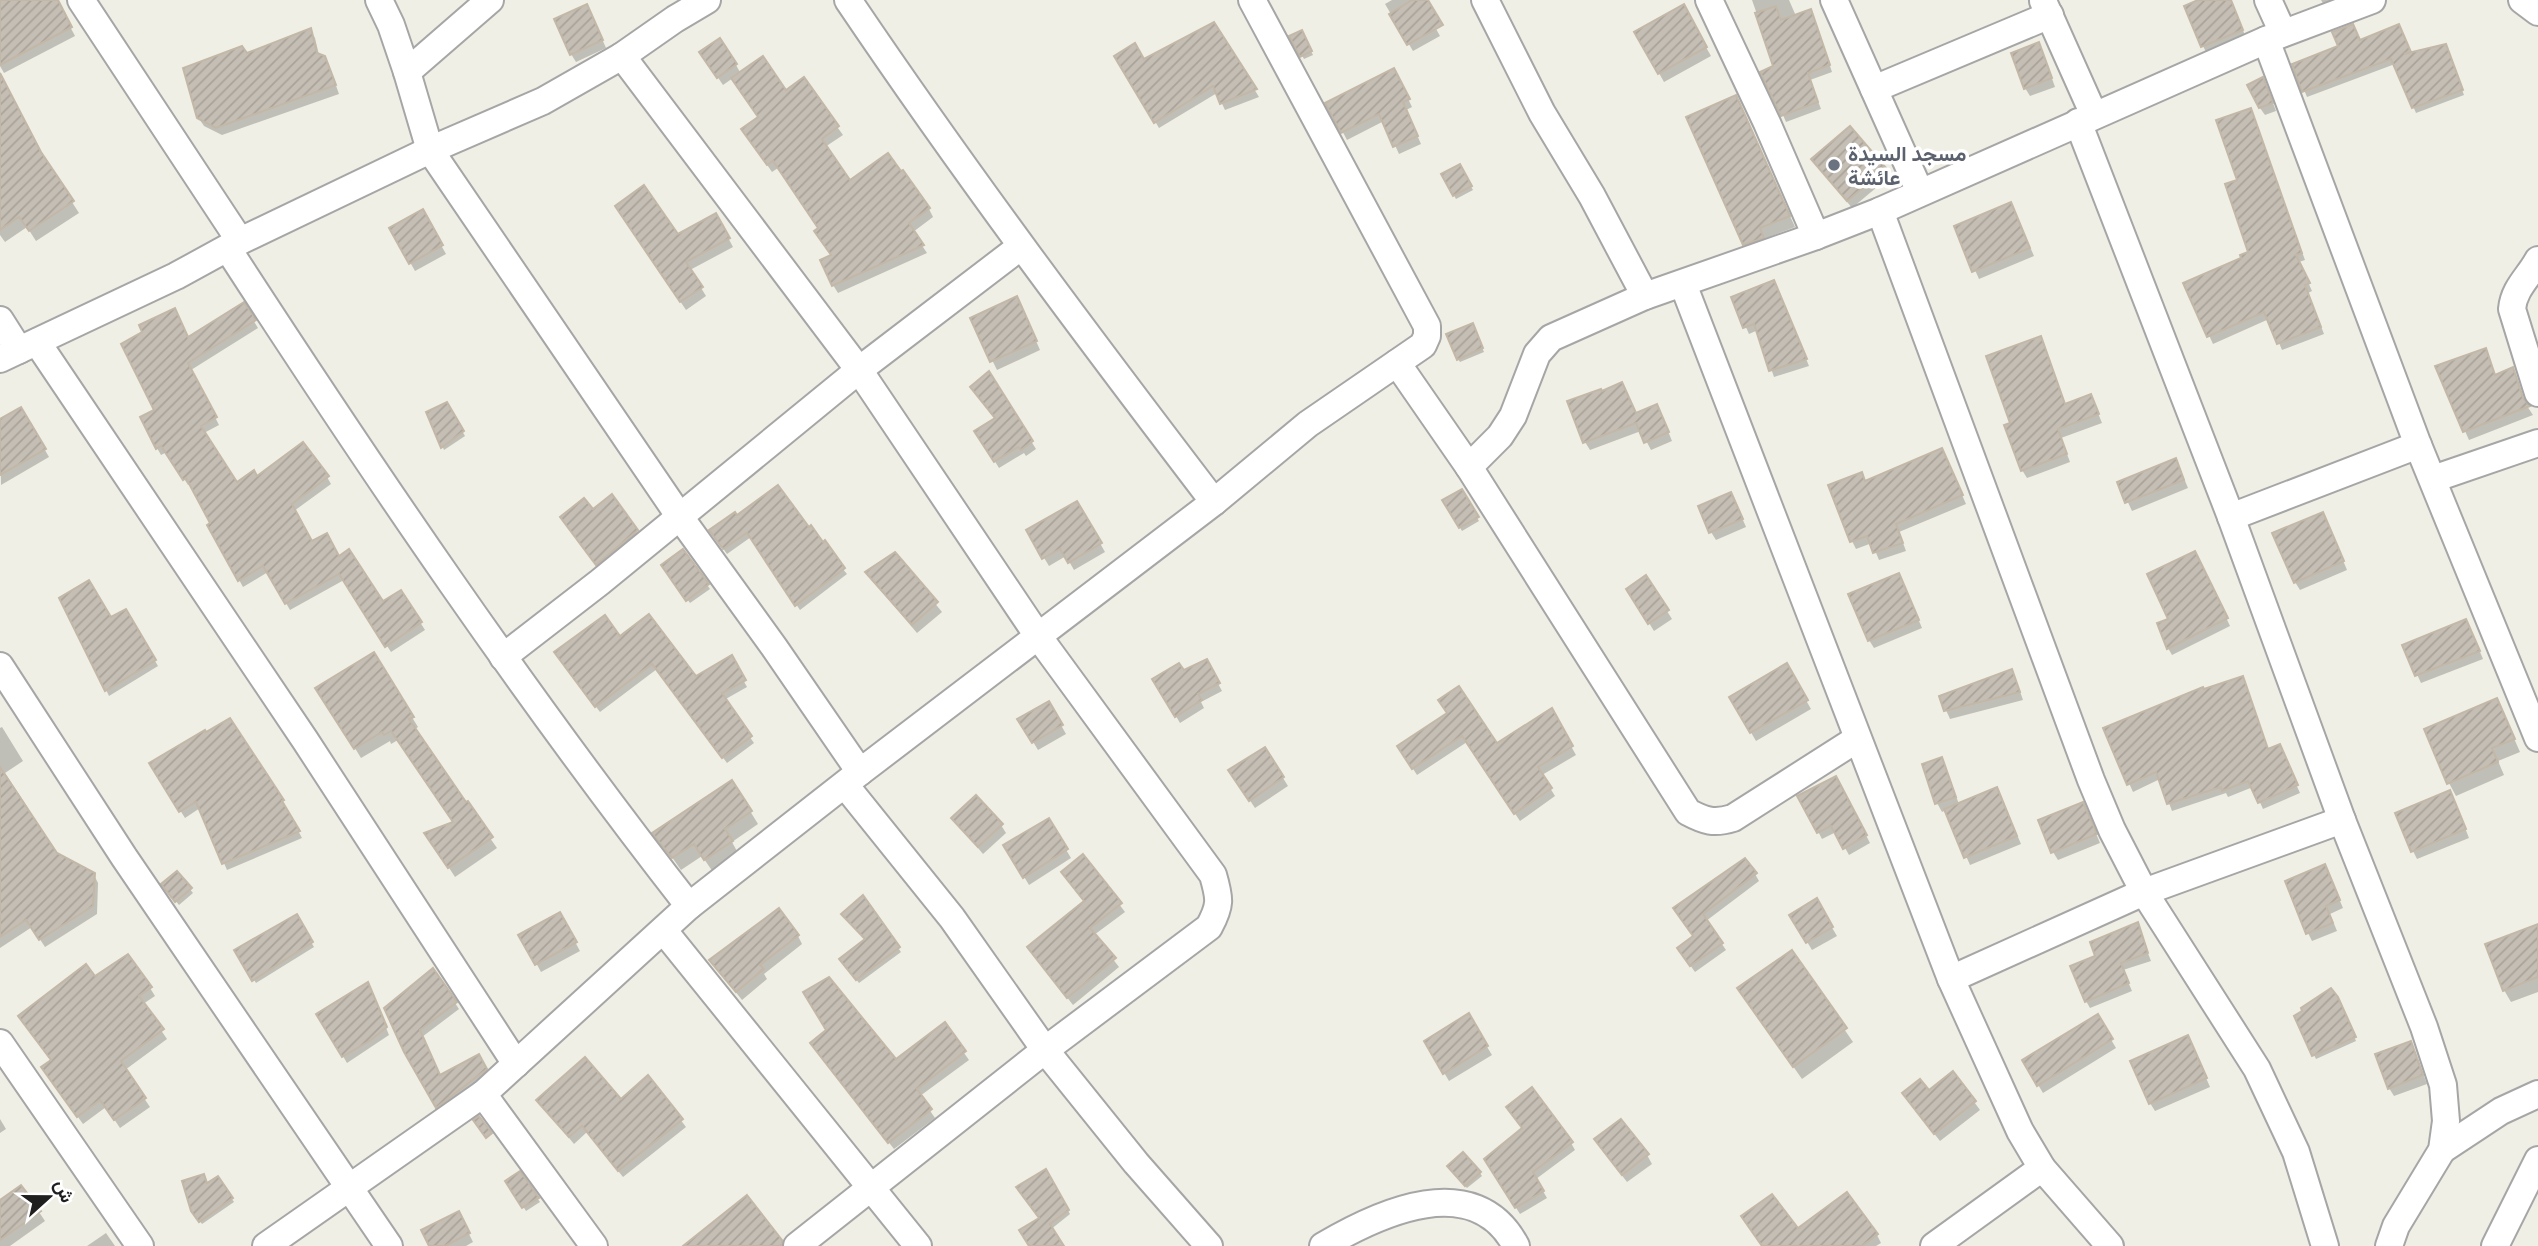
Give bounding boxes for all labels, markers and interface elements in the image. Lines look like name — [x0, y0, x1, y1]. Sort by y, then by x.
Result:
place label: مسجد السيدة عائشة — [1848, 139, 1966, 192]
marker: مسجد السيدة عائشة — [1826, 157, 1842, 173]
north arrow — [14, 1162, 84, 1232]
text: ش — [49, 1176, 81, 1206]

